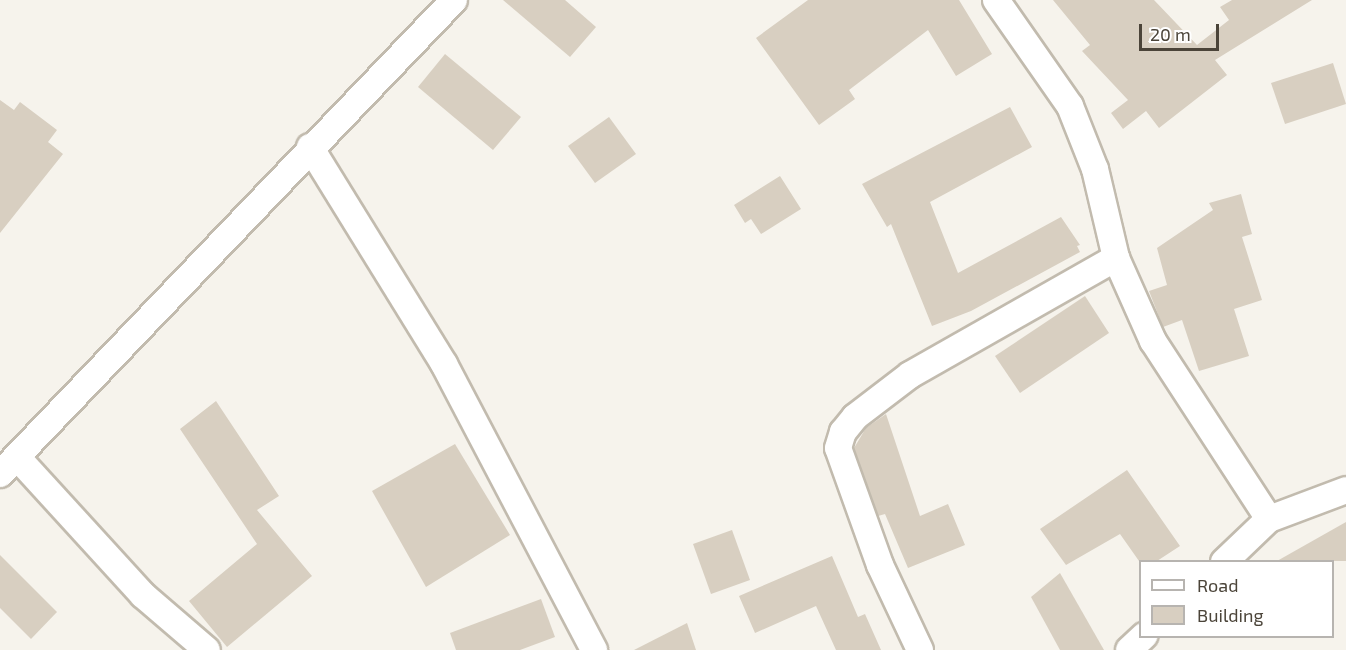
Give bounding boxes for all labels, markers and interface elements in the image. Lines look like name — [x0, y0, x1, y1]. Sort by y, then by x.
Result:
scale bar — [1142, 12, 1222, 50]
text: 20 m — [1150, 23, 1191, 45]
legend — [1139, 560, 1334, 638]
text: Road — [1197, 574, 1238, 596]
text: Building — [1197, 604, 1264, 626]

